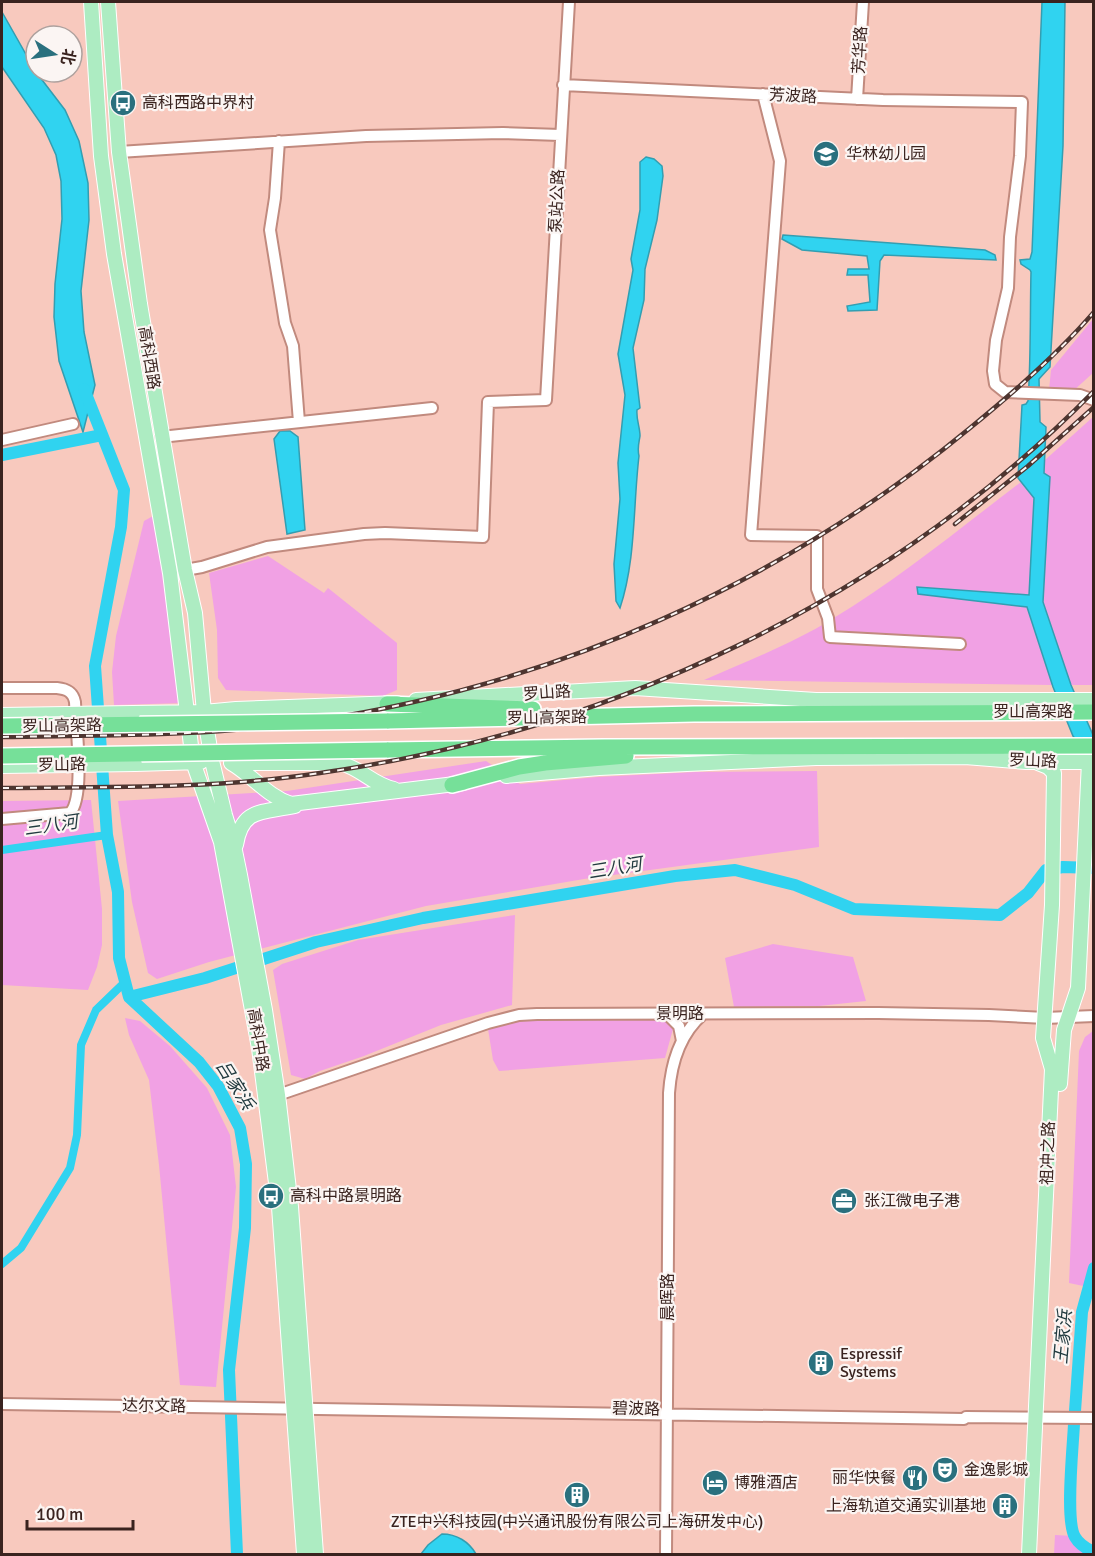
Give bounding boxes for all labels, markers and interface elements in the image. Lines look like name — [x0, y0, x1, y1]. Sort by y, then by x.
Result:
north arrow — [24, 24, 84, 84]
street label: 芳华路 — [849, 26, 871, 74]
text: 北 — [56, 47, 79, 67]
street label: 芳波路 — [769, 85, 817, 107]
bus stop icon: 高科西路中界村 — [108, 88, 138, 118]
place label: 高科西路中界村 — [142, 93, 254, 113]
school or university icon: 华林幼儿园 — [811, 139, 841, 169]
place label: 华林幼儿园 — [846, 144, 926, 164]
street label: 泵站公路 — [545, 169, 569, 233]
street label: 高科西路 — [134, 325, 164, 391]
street label: 罗山路 — [522, 681, 572, 705]
street label: 罗山高架路 — [993, 702, 1073, 722]
street label: 罗山高架路 — [507, 707, 587, 729]
street label: 罗山高架路 — [22, 715, 102, 737]
street label: 罗山路 — [1009, 750, 1057, 772]
street label: 罗山路 — [38, 755, 86, 775]
water label: 三八河 — [23, 810, 82, 840]
water label: 三八河 — [587, 852, 646, 883]
street label: 景明路 — [656, 1004, 704, 1024]
street label: 高科中路 — [243, 1007, 273, 1073]
water label: 吕家浜 — [211, 1056, 260, 1115]
street label: 祖冲之路 — [1037, 1121, 1059, 1185]
bus stop icon: 高科中路景明路 — [256, 1181, 286, 1211]
place label: 高科中路景明路 — [290, 1186, 402, 1206]
office icon: 张江微电子港 — [829, 1186, 859, 1216]
place label: 张江微电子港 — [864, 1191, 960, 1211]
street label: 晨晖路 — [658, 1273, 678, 1321]
water label: 王家浜 — [1050, 1307, 1076, 1365]
place label: Espressif Systems — [840, 1344, 902, 1382]
building icon: Espressif Systems — [806, 1348, 836, 1378]
street label: 达尔文路 — [122, 1395, 186, 1417]
street label: 碧波路 — [612, 1399, 660, 1419]
theatre icon: 金逸影城 — [930, 1455, 960, 1485]
place label: 金逸影城 — [964, 1460, 1028, 1480]
restaurant icon: 丽华快餐 — [900, 1463, 930, 1493]
hotel icon: 博雅酒店 — [700, 1468, 730, 1498]
place label: 丽华快餐 — [832, 1468, 896, 1488]
place label: 博雅酒店 — [734, 1473, 798, 1493]
building icon: ZTE中兴科技园(中兴通讯股份有限公司上海研发中心) — [562, 1480, 592, 1510]
building icon: 上海轨道交通实训基地 — [990, 1491, 1020, 1521]
scale bar — [27, 1493, 134, 1531]
place label: 上海轨道交通实训基地 — [826, 1496, 986, 1516]
text: 100 m — [36, 1503, 83, 1525]
place label: ZTE中兴科技园(中兴通讯股份有限公司上海研发中心) — [391, 1512, 763, 1532]

